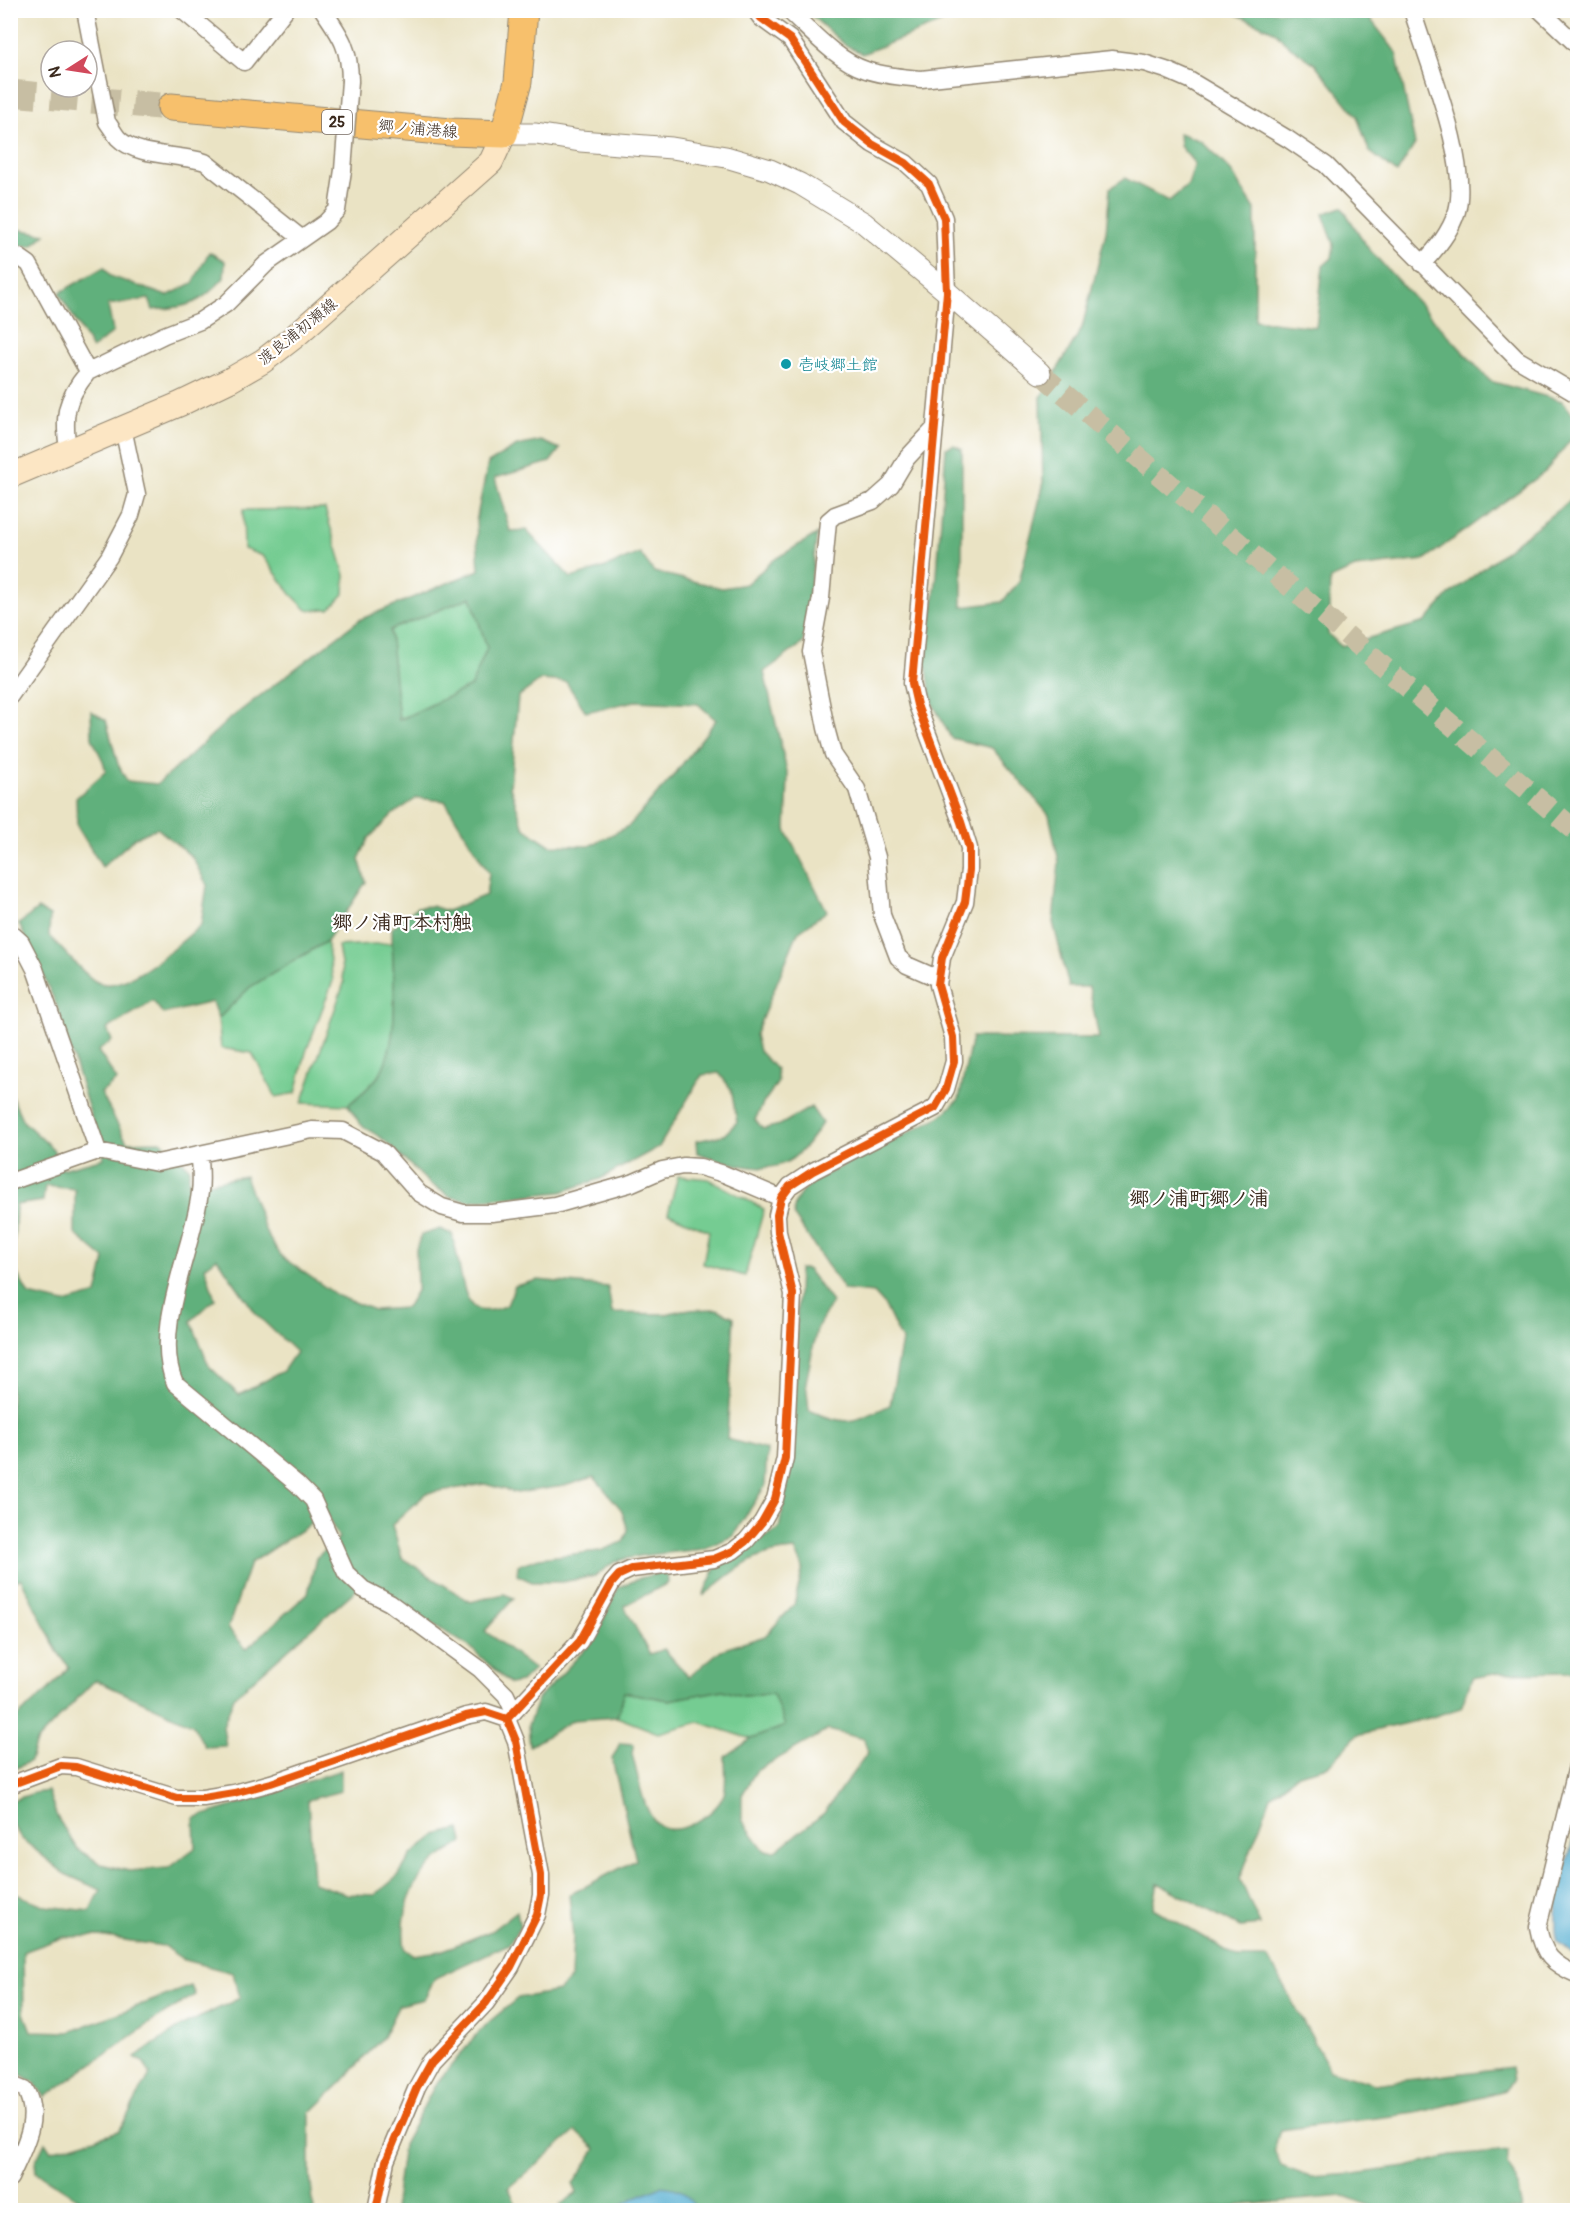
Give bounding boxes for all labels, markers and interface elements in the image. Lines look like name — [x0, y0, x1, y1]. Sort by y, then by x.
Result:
north arrow — [39, 39, 99, 99]
text: N — [44, 64, 66, 79]
road number: 25 — [322, 110, 352, 134]
street label: 郷ノ浦港線 — [377, 116, 459, 142]
street label: 渡良浦初瀬線 — [254, 294, 341, 370]
place label: 壱岐郷土館 — [798, 355, 878, 375]
marker: 壱岐郷土館 — [779, 357, 793, 371]
district label: 郷ノ浦町本村触 — [332, 910, 472, 935]
district label: 郷ノ浦町郷ノ浦 — [1129, 1186, 1269, 1211]

